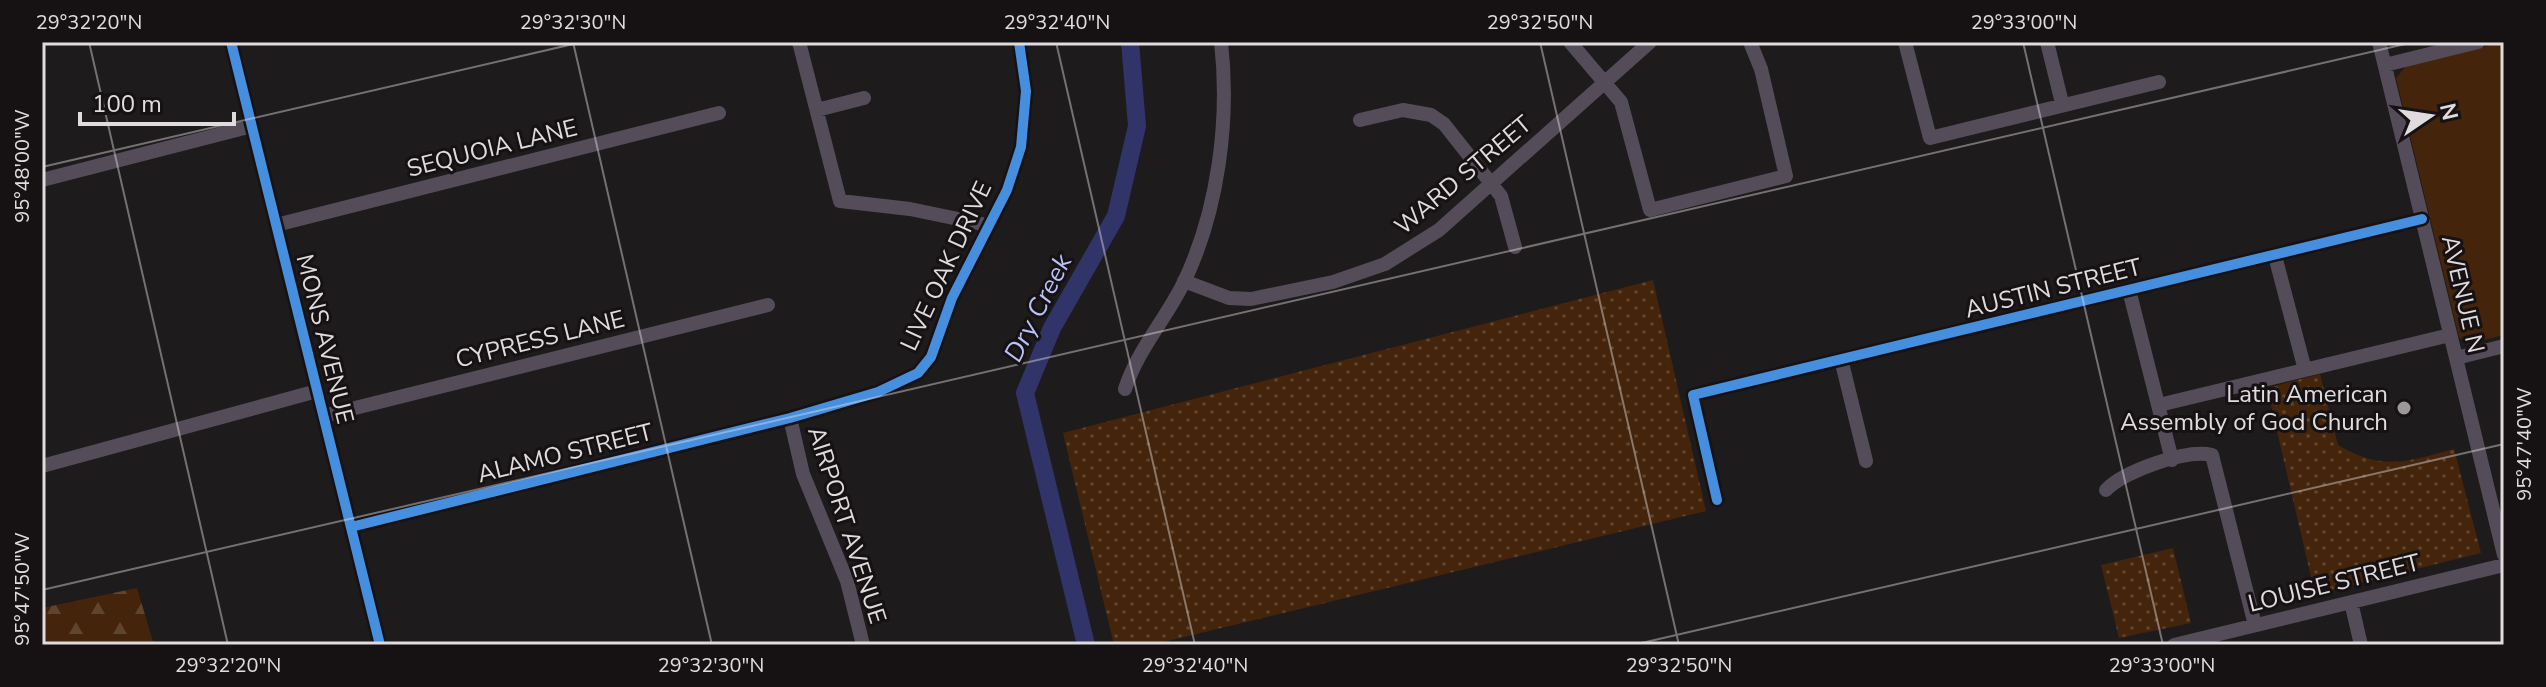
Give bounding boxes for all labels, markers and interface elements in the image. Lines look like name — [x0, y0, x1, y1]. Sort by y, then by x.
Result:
text: 29°32'20"N — [36, 9, 142, 36]
text: 29°32'30"N — [520, 9, 626, 36]
text: 29°32'40"N — [1004, 9, 1110, 36]
text: 29°32'50"N — [1487, 9, 1593, 36]
text: 29°33'00"N — [1971, 9, 2077, 36]
scale bar — [80, 76, 234, 126]
north arrow — [2390, 76, 2470, 156]
text: 100 m — [92, 88, 162, 120]
text: N — [2432, 100, 2465, 123]
street label: WARD STREET — [1388, 108, 1539, 242]
text: 95°48'00"W — [9, 109, 36, 223]
street label: SEQUOIA LANE — [403, 111, 581, 185]
street label: LIVE OAK DRIVE — [893, 176, 999, 356]
street label: AVENUE N — [2434, 232, 2492, 356]
water label: Dry Creek — [996, 247, 1081, 368]
street label: AUSTIN STREET — [1961, 250, 2145, 325]
street label: MONS AVENUE — [288, 251, 362, 427]
street label: CYPRESS LANE — [452, 303, 628, 375]
place label: Latin American Assembly of God Church — [2120, 378, 2388, 438]
text: 95°47'40"W — [2511, 387, 2538, 501]
marker: Latin American Assembly of God Church — [2395, 399, 2413, 417]
street label: ALAMO STREET — [474, 416, 657, 490]
street label: AIRPORT AVENUE — [800, 422, 894, 628]
text: 95°47'50"W — [9, 532, 36, 646]
street label: LOUISE STREET — [2245, 546, 2424, 620]
text: 29°32'20"N — [175, 652, 281, 679]
text: 29°32'30"N — [658, 652, 764, 679]
text: 29°32'40"N — [1142, 652, 1248, 679]
text: 29°32'50"N — [1626, 652, 1732, 679]
text: 29°33'00"N — [2109, 652, 2215, 679]

